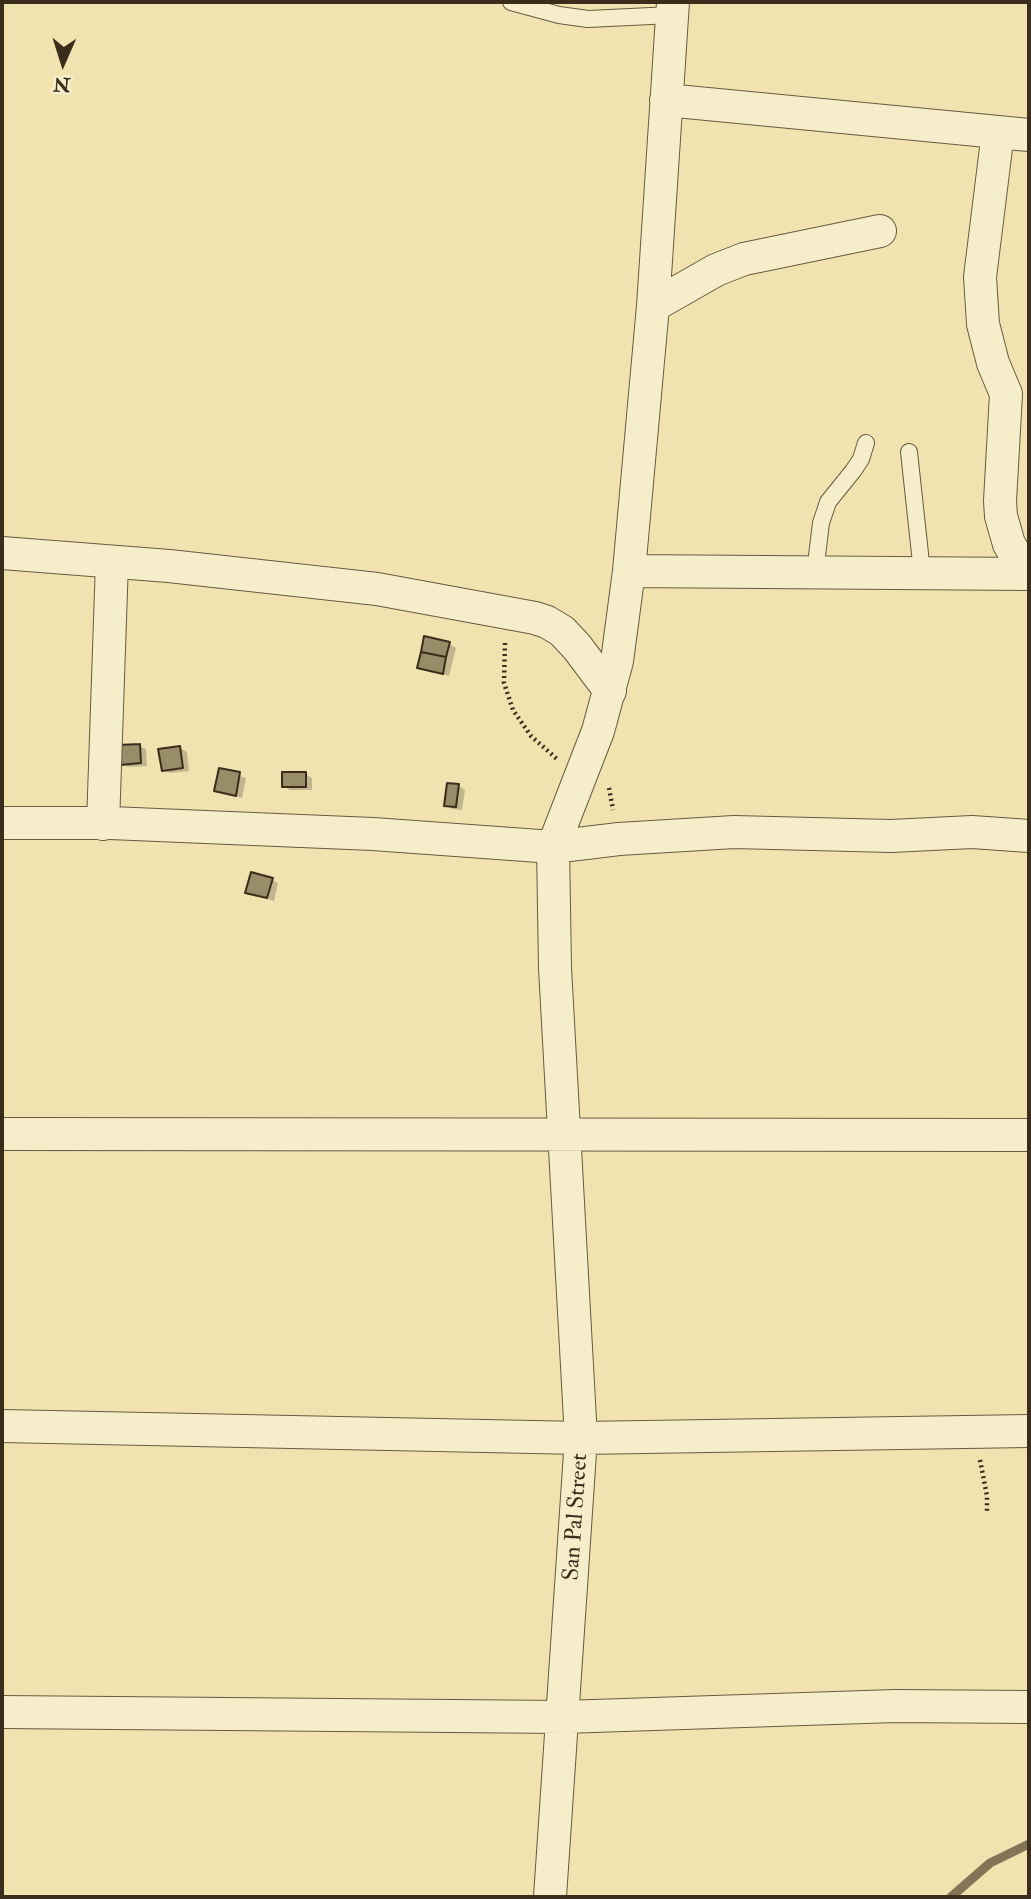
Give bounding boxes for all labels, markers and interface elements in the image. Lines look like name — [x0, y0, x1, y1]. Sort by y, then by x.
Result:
north arrow — [28, 28, 98, 98]
text: N — [53, 72, 71, 96]
street label: San Pal Street — [559, 1452, 595, 1582]

